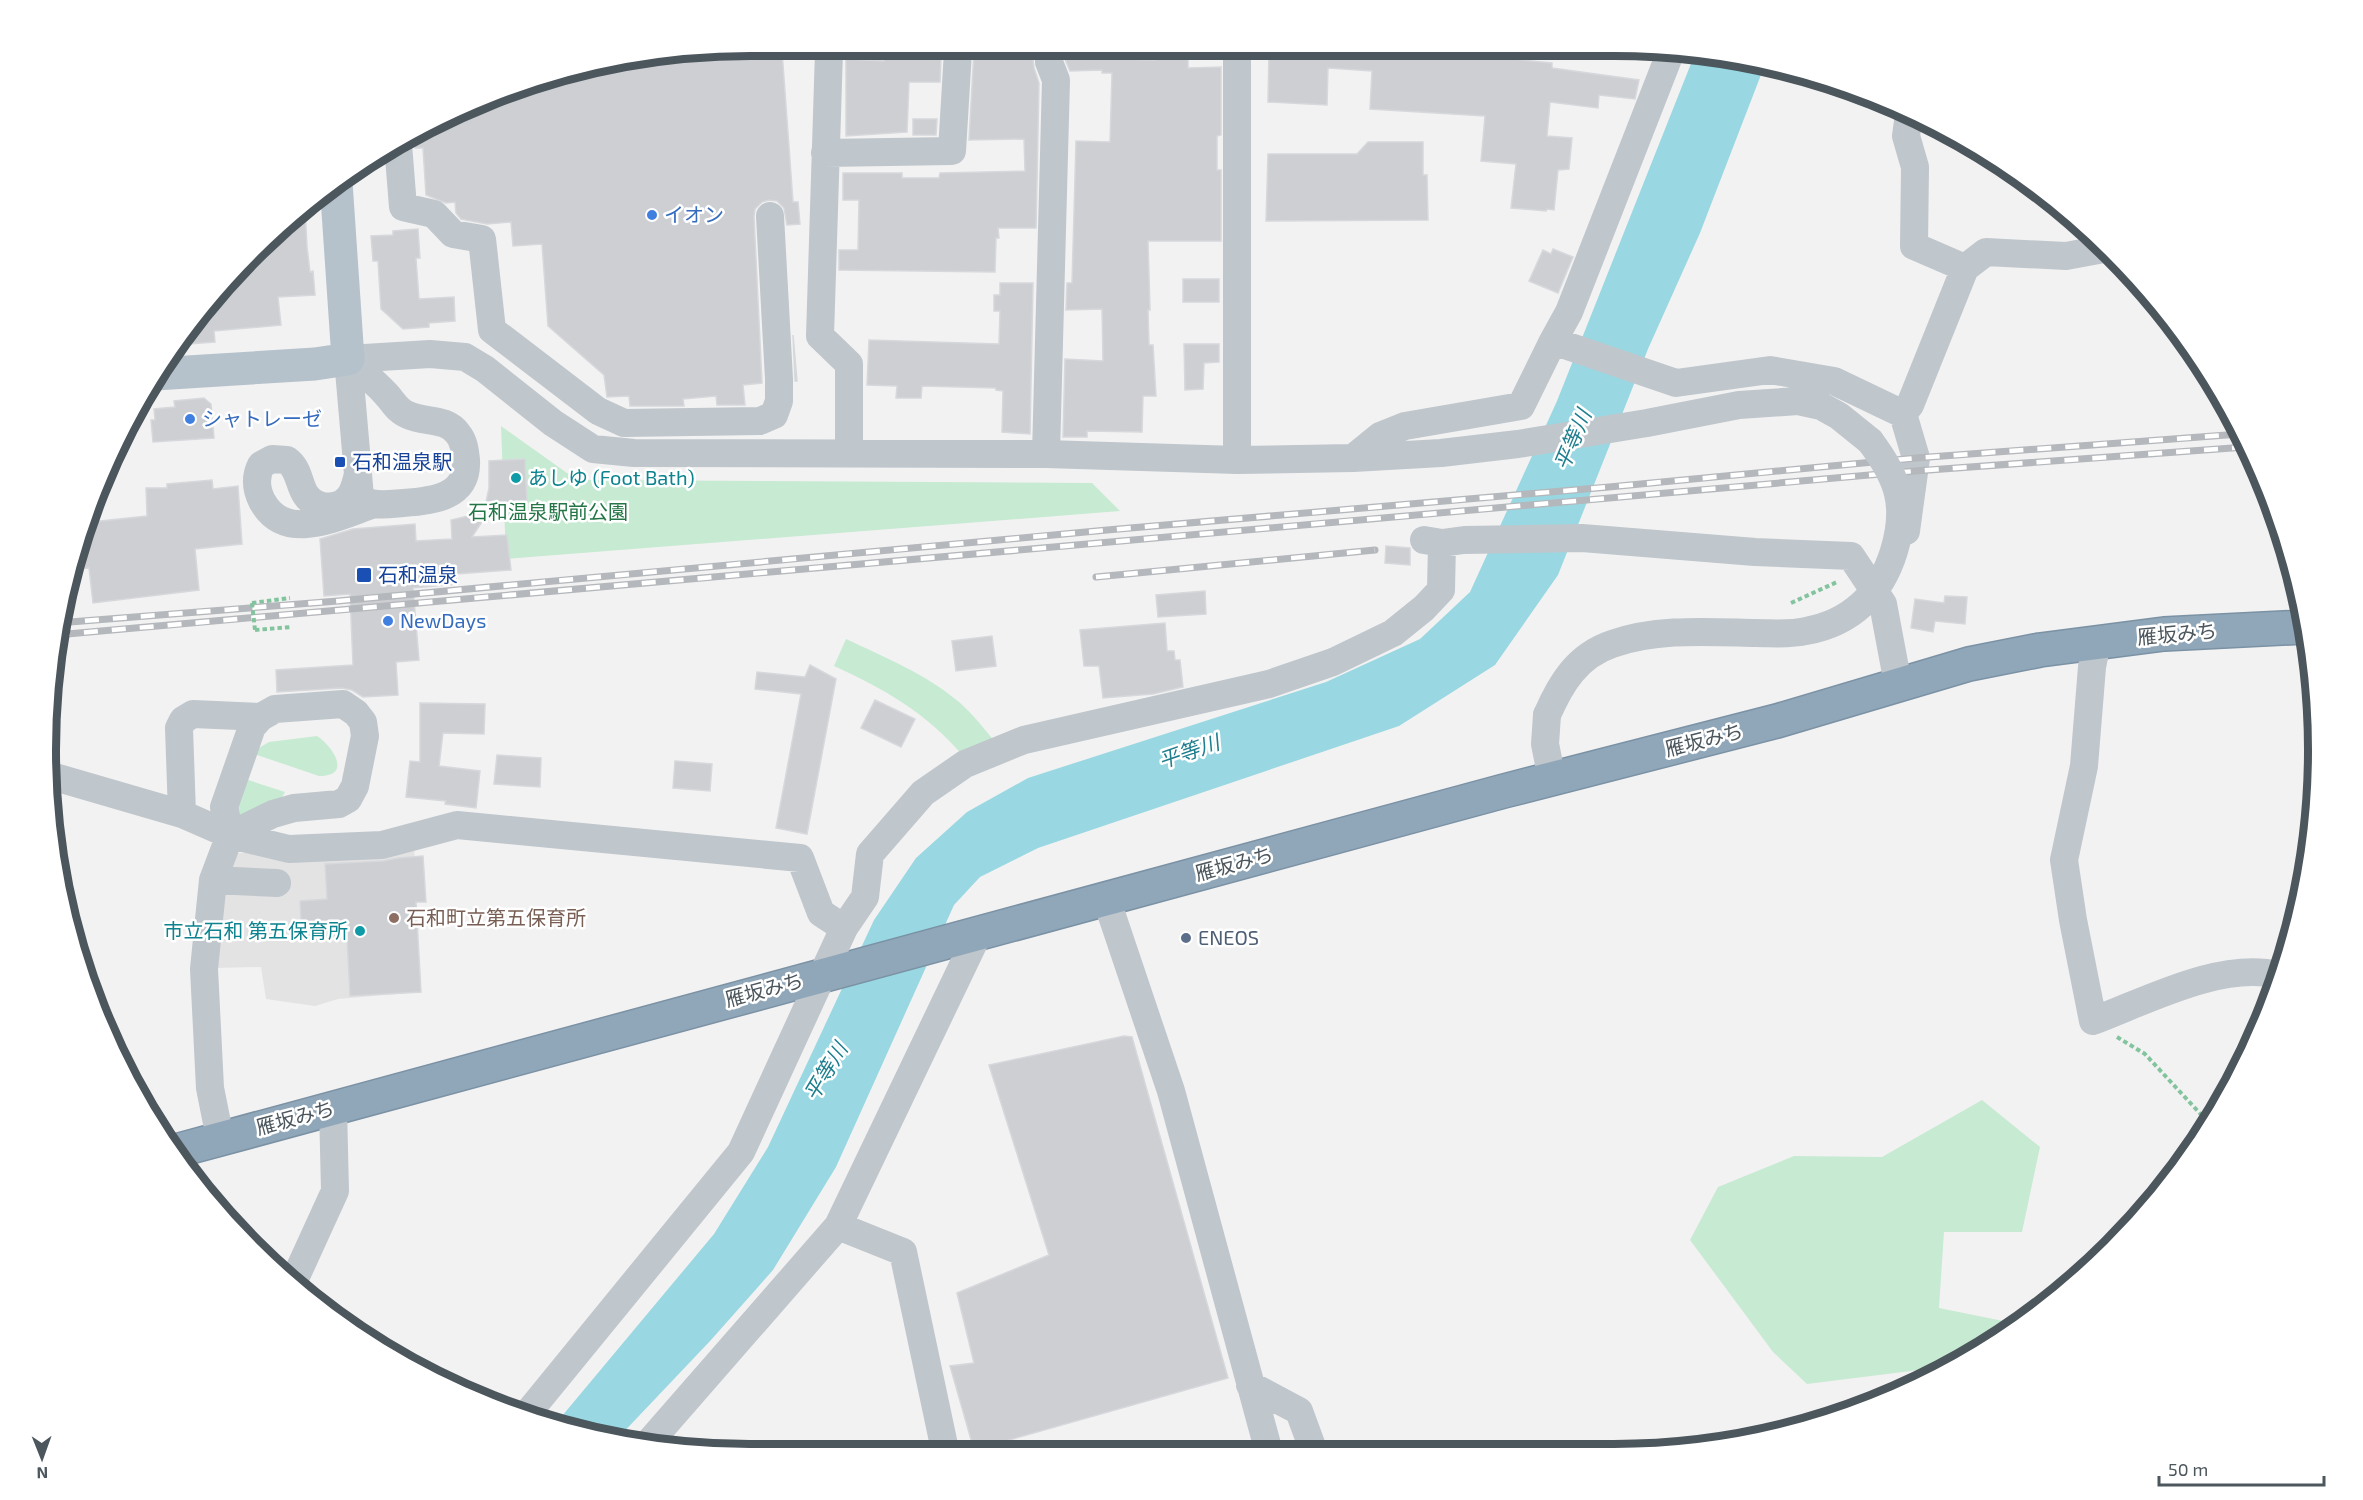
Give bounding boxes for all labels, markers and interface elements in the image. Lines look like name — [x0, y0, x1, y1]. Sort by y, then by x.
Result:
place label: イオン — [664, 202, 724, 226]
marker: イオン — [645, 208, 659, 222]
water label: 平等川 — [1548, 404, 1596, 473]
place label: シャトレーゼ — [202, 406, 322, 430]
marker: シャトレーゼ — [183, 412, 197, 426]
place label: 石和温泉駅 — [352, 449, 452, 473]
marker: 石和温泉駅 — [333, 455, 347, 469]
place label: あしゆ (Foot Bath) — [528, 465, 695, 489]
marker: あしゆ (Foot Bath) — [509, 471, 523, 485]
park label: 石和温泉駅前公園 — [468, 499, 628, 523]
place label: 石和温泉 — [378, 562, 458, 586]
marker: 石和温泉 — [355, 566, 373, 584]
place label: NewDays — [400, 608, 486, 632]
marker: NewDays — [381, 614, 395, 628]
street label: 雁坂みち — [2136, 618, 2218, 648]
street label: 雁坂みち — [1662, 718, 1745, 760]
water label: 平等川 — [1155, 728, 1224, 773]
street label: 雁坂みち — [1192, 841, 1275, 885]
place label: 石和町立第五保育所 — [406, 905, 586, 929]
marker: 石和町立第五保育所 — [387, 911, 401, 925]
place label: 市立石和 第五保育所 — [164, 918, 348, 942]
marker: 市立石和 第五保育所 — [353, 924, 367, 938]
place label: ENEOS — [1198, 925, 1259, 949]
marker: ENEOS — [1179, 931, 1193, 945]
street label: 雁坂みち — [722, 967, 805, 1011]
water label: 平等川 — [798, 1036, 853, 1105]
street label: 雁坂みち — [253, 1095, 336, 1139]
north arrow — [12, 1428, 72, 1488]
scale bar — [2159, 1449, 2324, 1487]
text: 50 m — [2168, 1458, 2208, 1480]
text: N — [36, 1464, 48, 1483]

